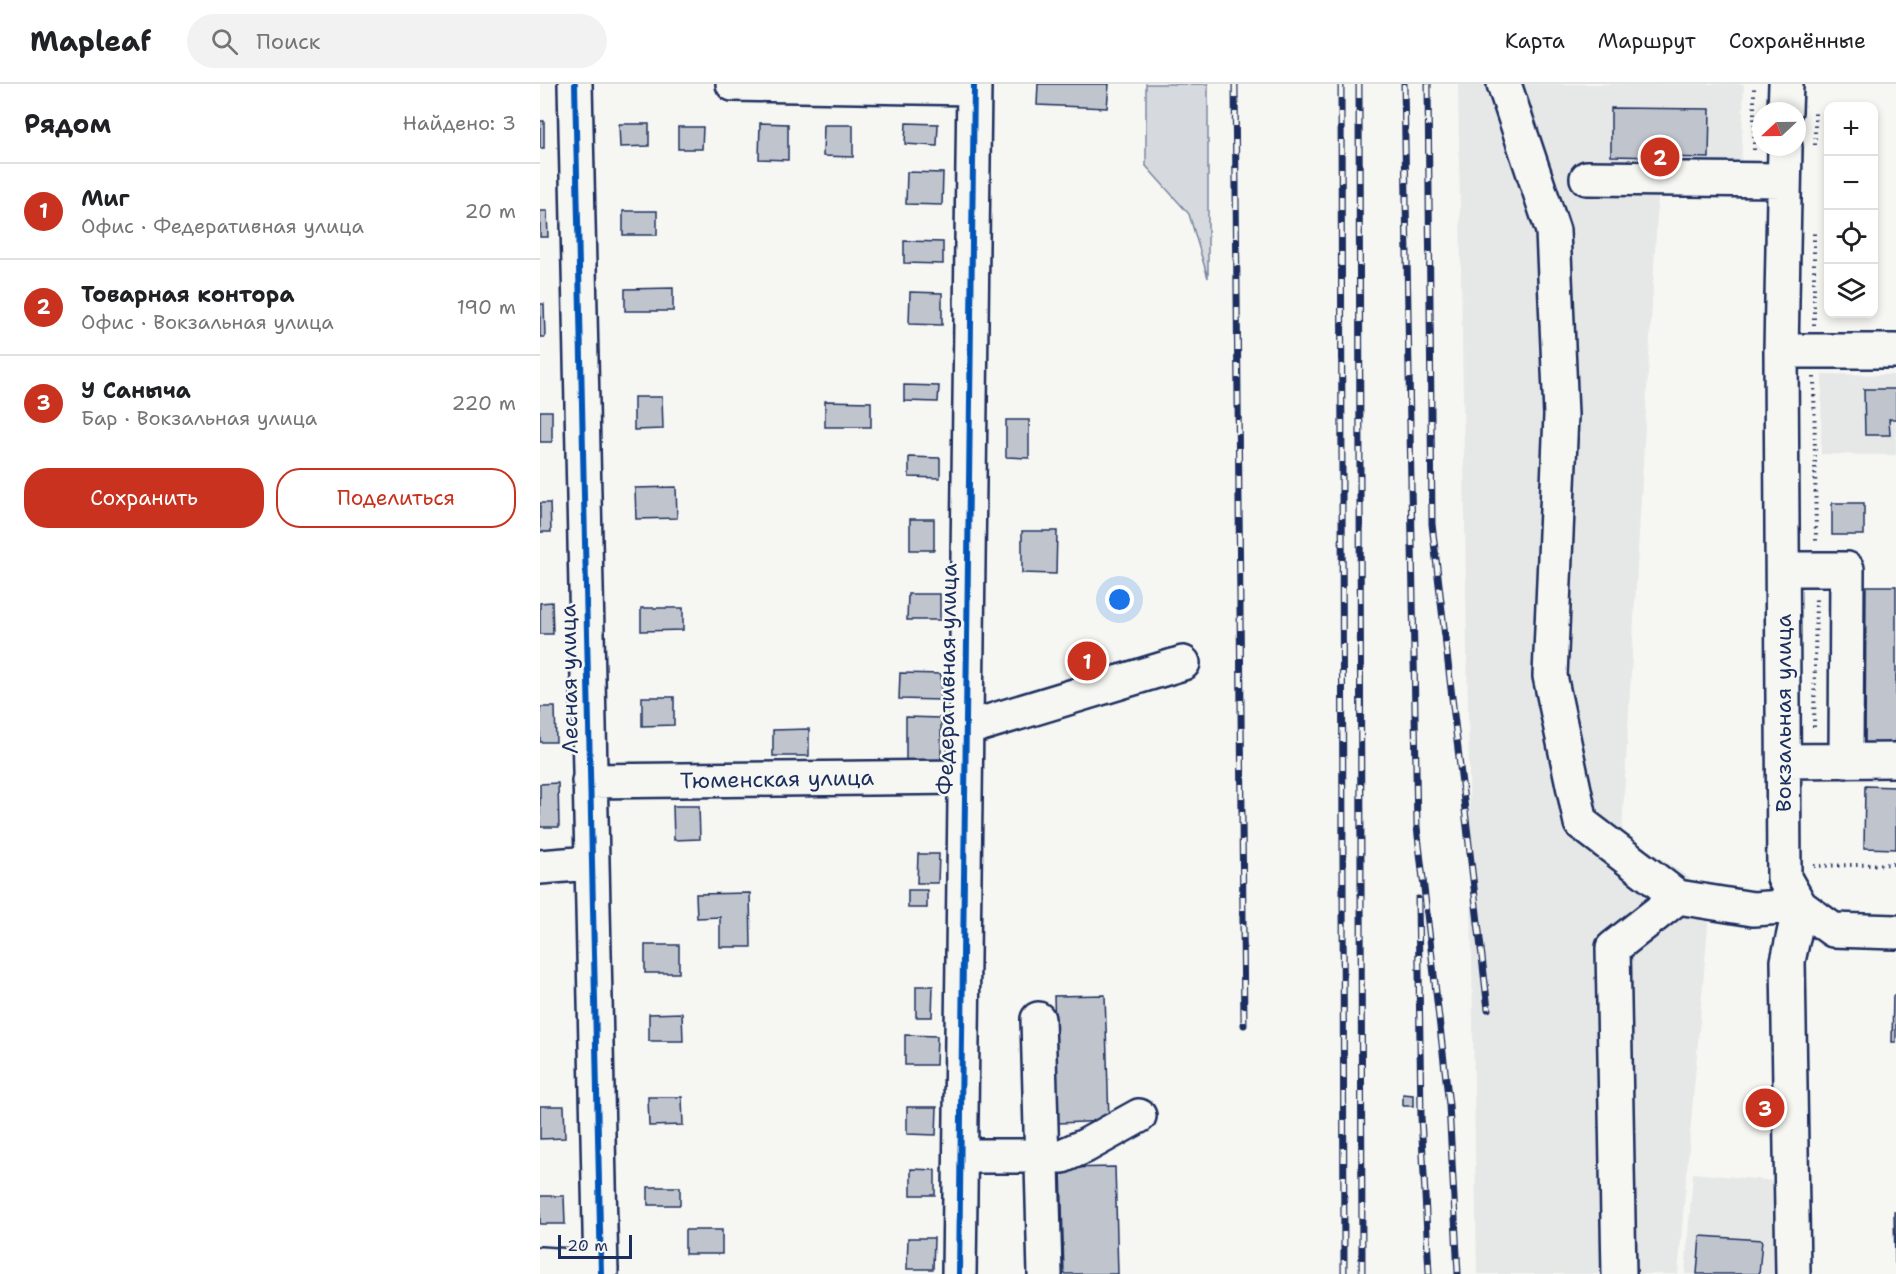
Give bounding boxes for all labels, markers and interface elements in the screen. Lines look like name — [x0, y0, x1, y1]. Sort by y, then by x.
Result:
search box — [187, 14, 607, 68]
text: Mapleaf — [30, 22, 151, 60]
icon: search — [208, 25, 241, 58]
text: Поиск — [256, 27, 320, 56]
text: Карта — [1505, 27, 1565, 55]
text: Маршрут — [1598, 27, 1696, 55]
text: Сохранённые — [1729, 27, 1866, 55]
north arrow — [1752, 102, 1806, 156]
map controls — [1824, 102, 1878, 318]
button: + — [1824, 102, 1878, 156]
text: Рядом — [24, 106, 111, 141]
text: Найдено: 3 — [403, 110, 516, 136]
pin: 2 — [1640, 134, 1680, 180]
button: − — [1824, 156, 1878, 210]
text: Миг — [81, 184, 130, 213]
text: 1 — [39, 198, 48, 224]
text: 20 m — [465, 198, 516, 224]
button: locate — [1824, 210, 1878, 264]
text: Офис · Федеративная улица — [81, 213, 364, 239]
button: layers — [1824, 264, 1878, 318]
text: Товарная контора — [81, 280, 294, 309]
text: 2 — [37, 294, 51, 320]
text: 190 m — [457, 294, 516, 320]
text: Офис · Вокзальная улица — [81, 309, 334, 335]
text: У Саныча — [81, 376, 191, 405]
text: 3 — [37, 390, 51, 416]
text: 220 m — [452, 390, 516, 416]
text: Бар · Вокзальная улица — [81, 405, 317, 431]
button: Сохранить — [24, 468, 264, 528]
button: Поделиться — [276, 468, 516, 528]
street label: Федеративная улица — [930, 563, 964, 795]
your location — [1105, 585, 1134, 614]
street label: Лесная улица — [553, 604, 585, 754]
street label: Вокзальная улица — [1769, 613, 1798, 812]
pin: 1 — [1068, 638, 1106, 684]
street label: Тюменская улица — [680, 763, 875, 795]
pin: 3 — [1746, 1086, 1784, 1130]
scale bar — [558, 1232, 632, 1260]
text: 20 m — [567, 1235, 608, 1256]

